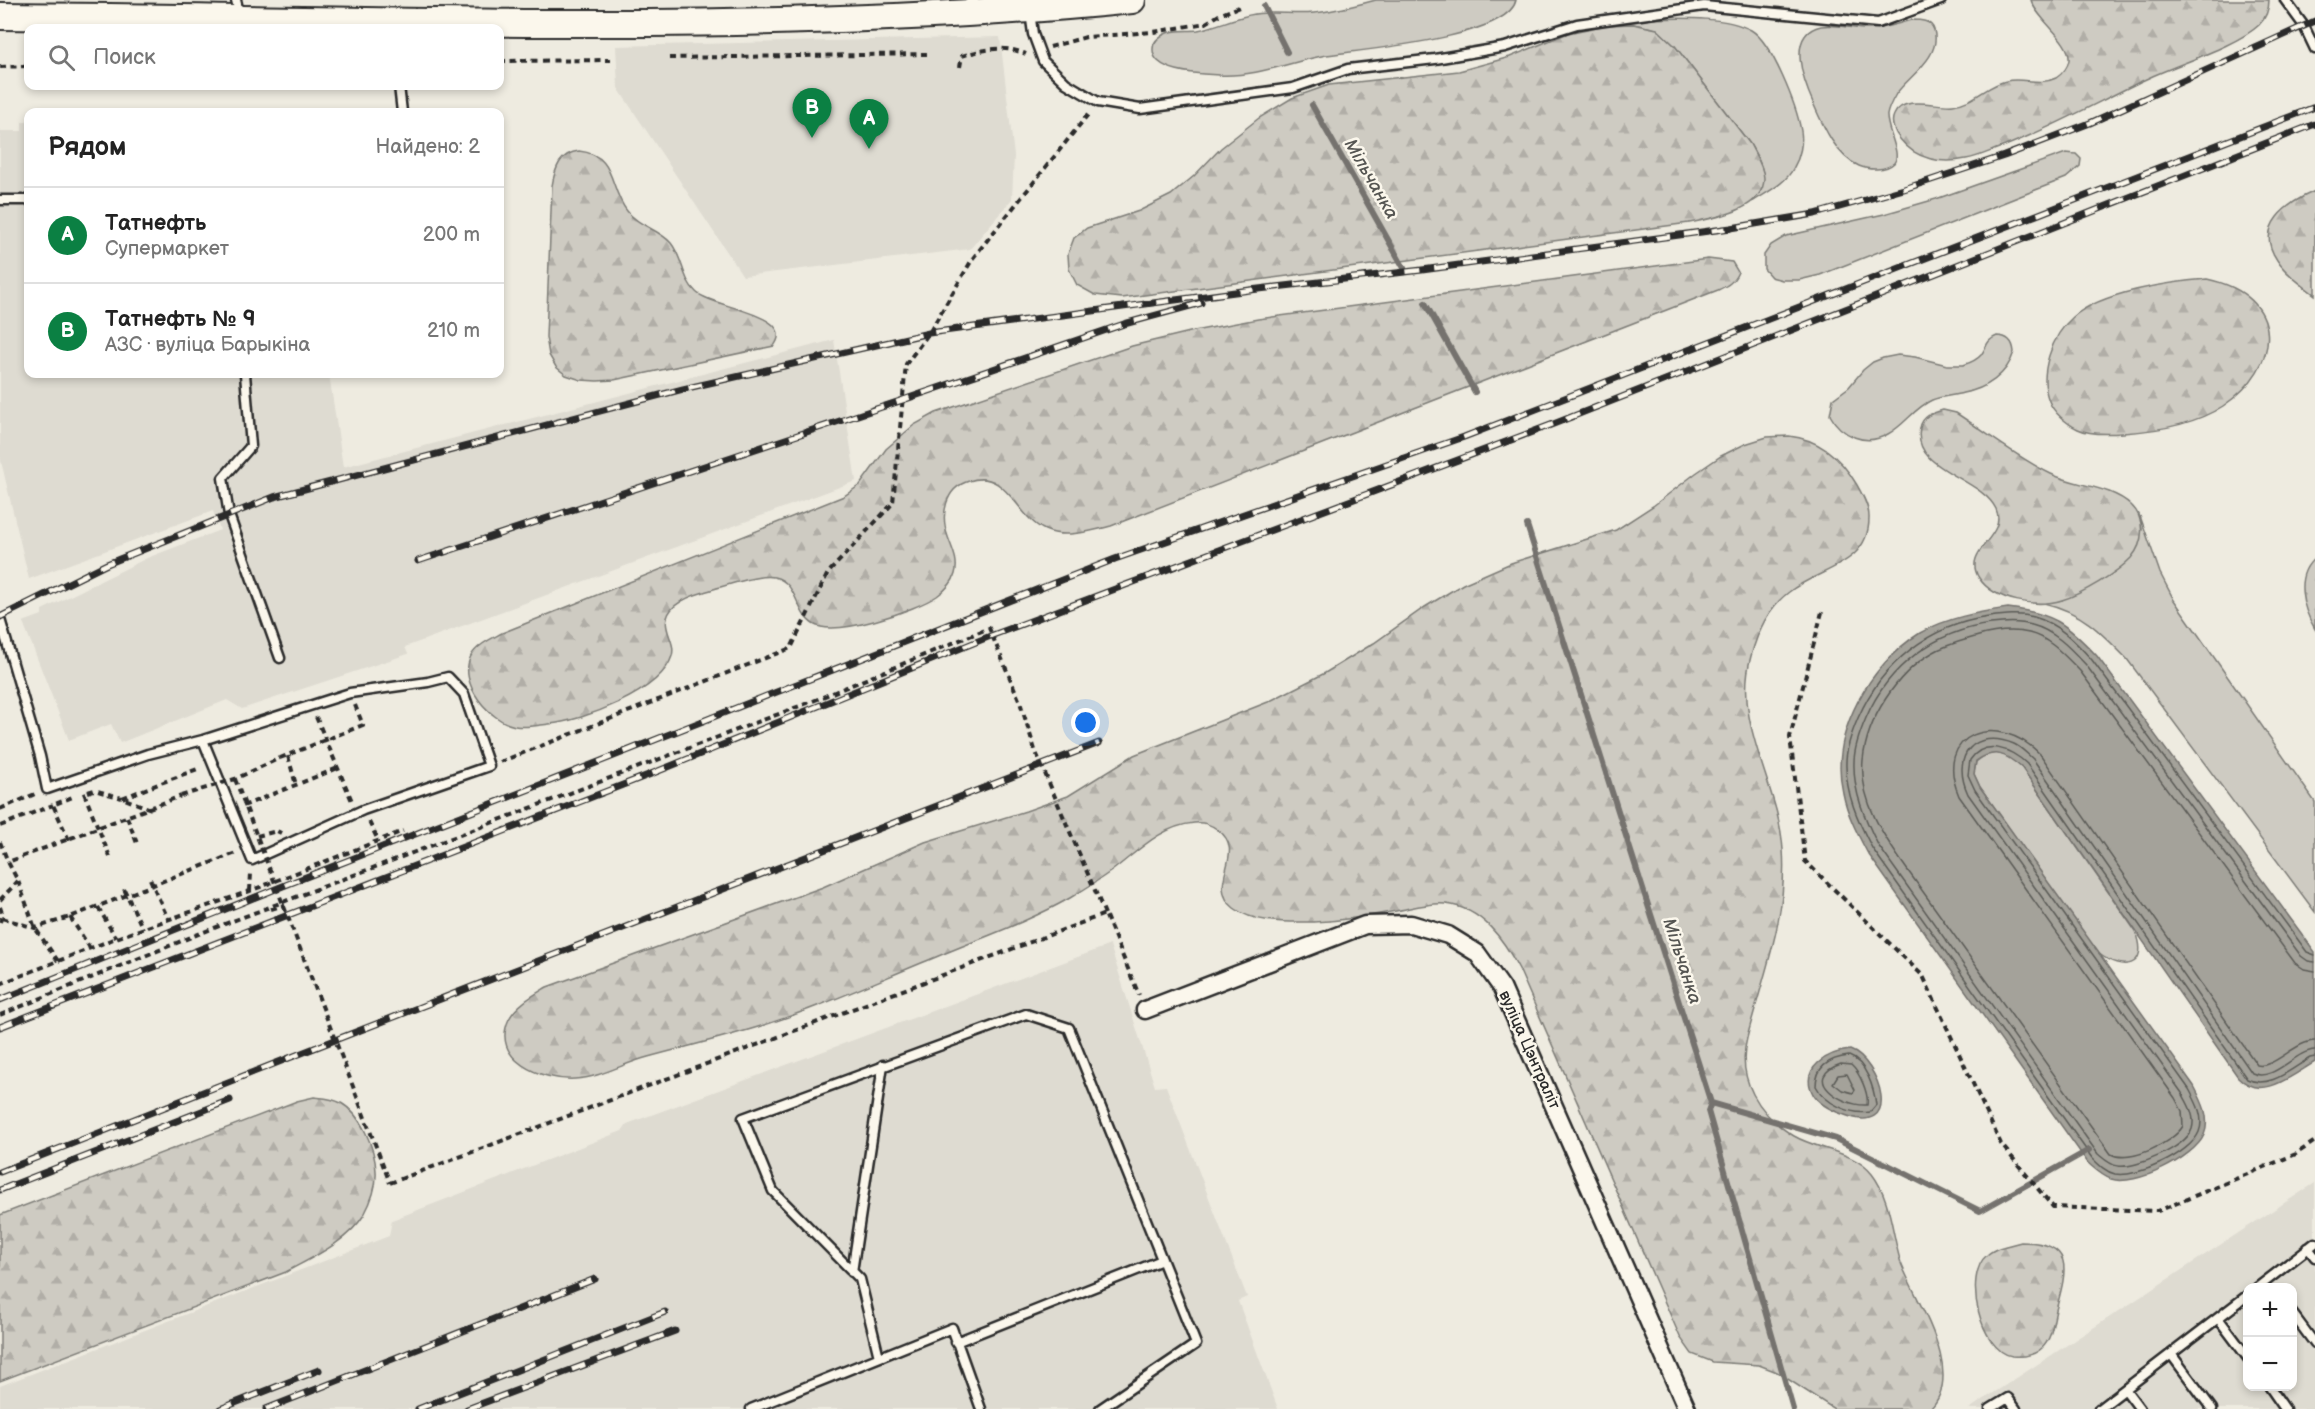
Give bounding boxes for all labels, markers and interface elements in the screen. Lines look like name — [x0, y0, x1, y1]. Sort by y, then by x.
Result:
search box — [24, 24, 504, 90]
icon: search — [45, 41, 78, 74]
text: Поиск — [93, 44, 156, 71]
pin: B — [792, 88, 832, 138]
pin: A — [850, 100, 888, 149]
text: Рядом — [48, 132, 126, 163]
text: Найдено: 2 — [376, 135, 480, 159]
water label: Мільчанка — [1340, 135, 1402, 223]
text: Татнефть — [105, 210, 206, 237]
text: A — [61, 223, 74, 247]
text: 200 m — [423, 223, 480, 247]
text: Супермаркет — [105, 237, 229, 261]
text: Татнефть № 9 — [105, 306, 256, 333]
text: B — [60, 319, 75, 343]
text: 210 m — [427, 319, 480, 343]
text: АЗС · вуліца Барыкіна — [105, 333, 310, 357]
your location — [1071, 708, 1100, 737]
water label: Мільчанка — [1658, 915, 1706, 1007]
street label: вуліца Цэнтраліт — [1494, 988, 1564, 1113]
map controls — [2243, 1283, 2297, 1391]
button: + — [2243, 1283, 2297, 1337]
button: − — [2243, 1337, 2297, 1391]

